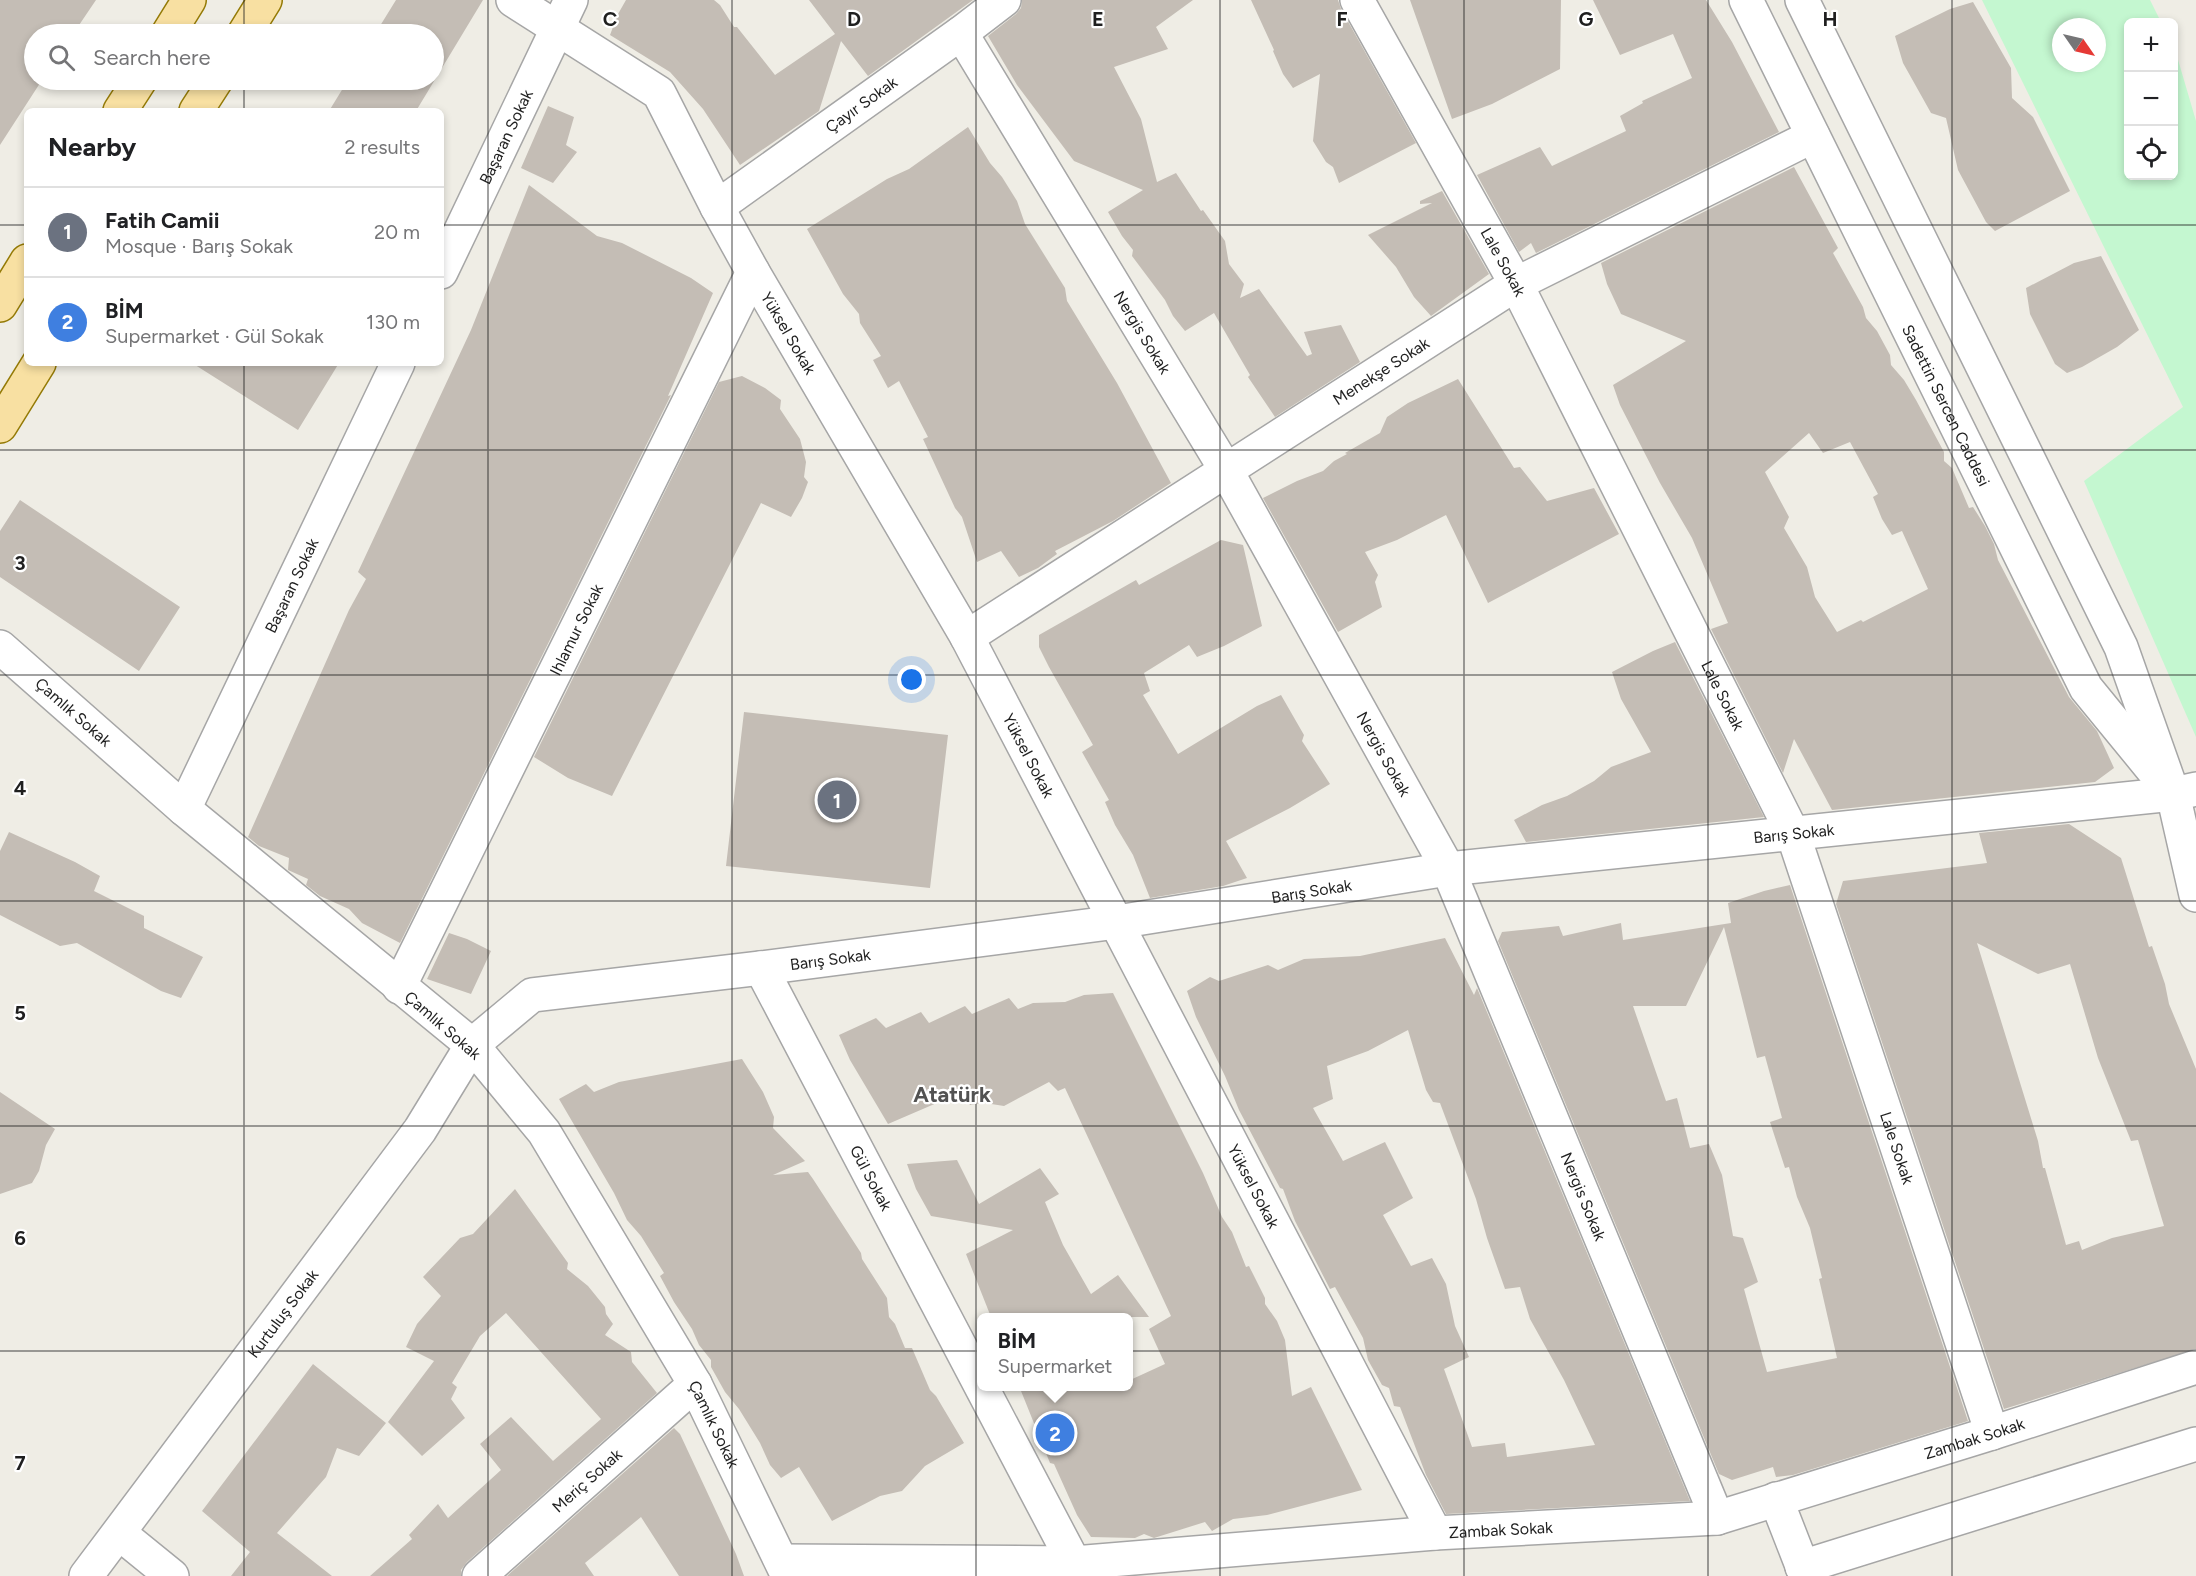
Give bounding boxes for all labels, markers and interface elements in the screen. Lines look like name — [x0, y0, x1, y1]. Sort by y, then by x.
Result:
text: C — [603, 7, 617, 31]
text: D — [847, 7, 861, 31]
text: E — [1092, 7, 1104, 31]
text: F — [1336, 7, 1348, 31]
text: G — [1579, 7, 1594, 31]
text: H — [1823, 7, 1838, 31]
north arrow — [2052, 18, 2106, 72]
map controls — [2124, 18, 2178, 180]
button: + — [2124, 18, 2178, 72]
search box — [24, 24, 444, 90]
icon: search — [45, 41, 78, 74]
text: Search here — [93, 44, 211, 71]
street label: Çayır Sokak — [822, 72, 901, 137]
button: − — [2124, 72, 2178, 126]
street label: Başaran Sokak — [475, 86, 537, 187]
button: locate — [2124, 126, 2178, 180]
text: Nearby — [48, 131, 136, 163]
text: 2 results — [344, 135, 420, 159]
text: Fatih Camii — [105, 207, 220, 234]
text: 1 — [63, 220, 72, 244]
text: 20 m — [374, 220, 420, 244]
street label: Lale Sokak — [1476, 224, 1530, 300]
text: Mosque · Barış Sokak — [105, 234, 293, 258]
street label: Nergis Sokak — [1110, 288, 1175, 378]
street label: Yüksel Sokak — [757, 289, 820, 378]
text: BİM — [105, 297, 144, 324]
text: 2 — [62, 310, 73, 334]
text: 130 m — [366, 310, 420, 334]
street label: Sadettin Sercen Caddesi — [1898, 322, 1994, 489]
text: Supermarket · Gül Sokak — [105, 324, 324, 348]
street label: Menekşe Sokak — [1329, 333, 1433, 409]
street label: Başaran Sokak — [261, 535, 323, 636]
text: 3 — [14, 551, 26, 575]
street label: Ihlamur Sokak — [546, 581, 607, 678]
street label: Lale Sokak — [1697, 658, 1748, 734]
your location — [897, 665, 926, 694]
street label: Çamlık Sokak — [31, 674, 115, 751]
street label: Nergis Sokak — [1352, 709, 1415, 800]
street label: Yüksel Sokak — [999, 710, 1058, 801]
text: 4 — [14, 776, 27, 800]
pin: 1 — [818, 778, 856, 822]
street label: Barış Sokak — [1752, 820, 1835, 847]
street label: Barış Sokak — [1270, 876, 1353, 907]
street label: Barış Sokak — [789, 945, 872, 974]
street label: Çamlık Sokak — [401, 987, 485, 1064]
text: 5 — [14, 1001, 26, 1025]
district label: Atatürk — [913, 1081, 991, 1108]
street label: Lale Sokak — [1876, 1109, 1918, 1187]
street label: Yüksel Sokak — [1224, 1141, 1283, 1232]
street label: Gül Sokak — [846, 1142, 896, 1214]
street label: Nergis Sokak — [1556, 1150, 1610, 1244]
text: 6 — [14, 1226, 26, 1250]
street label: Kurtuluş Sokak — [244, 1266, 322, 1362]
popup — [977, 1313, 1133, 1391]
text: BİM — [998, 1327, 1036, 1354]
text: Supermarket — [998, 1354, 1112, 1378]
street label: Çamlık Sokak — [685, 1377, 743, 1471]
pin: 2 — [1036, 1410, 1074, 1456]
street label: Zambak Sokak — [1922, 1414, 2027, 1463]
street label: Meriç Sokak — [548, 1445, 626, 1517]
text: 7 — [14, 1451, 26, 1475]
street label: Zambak Sokak — [1448, 1518, 1553, 1542]

